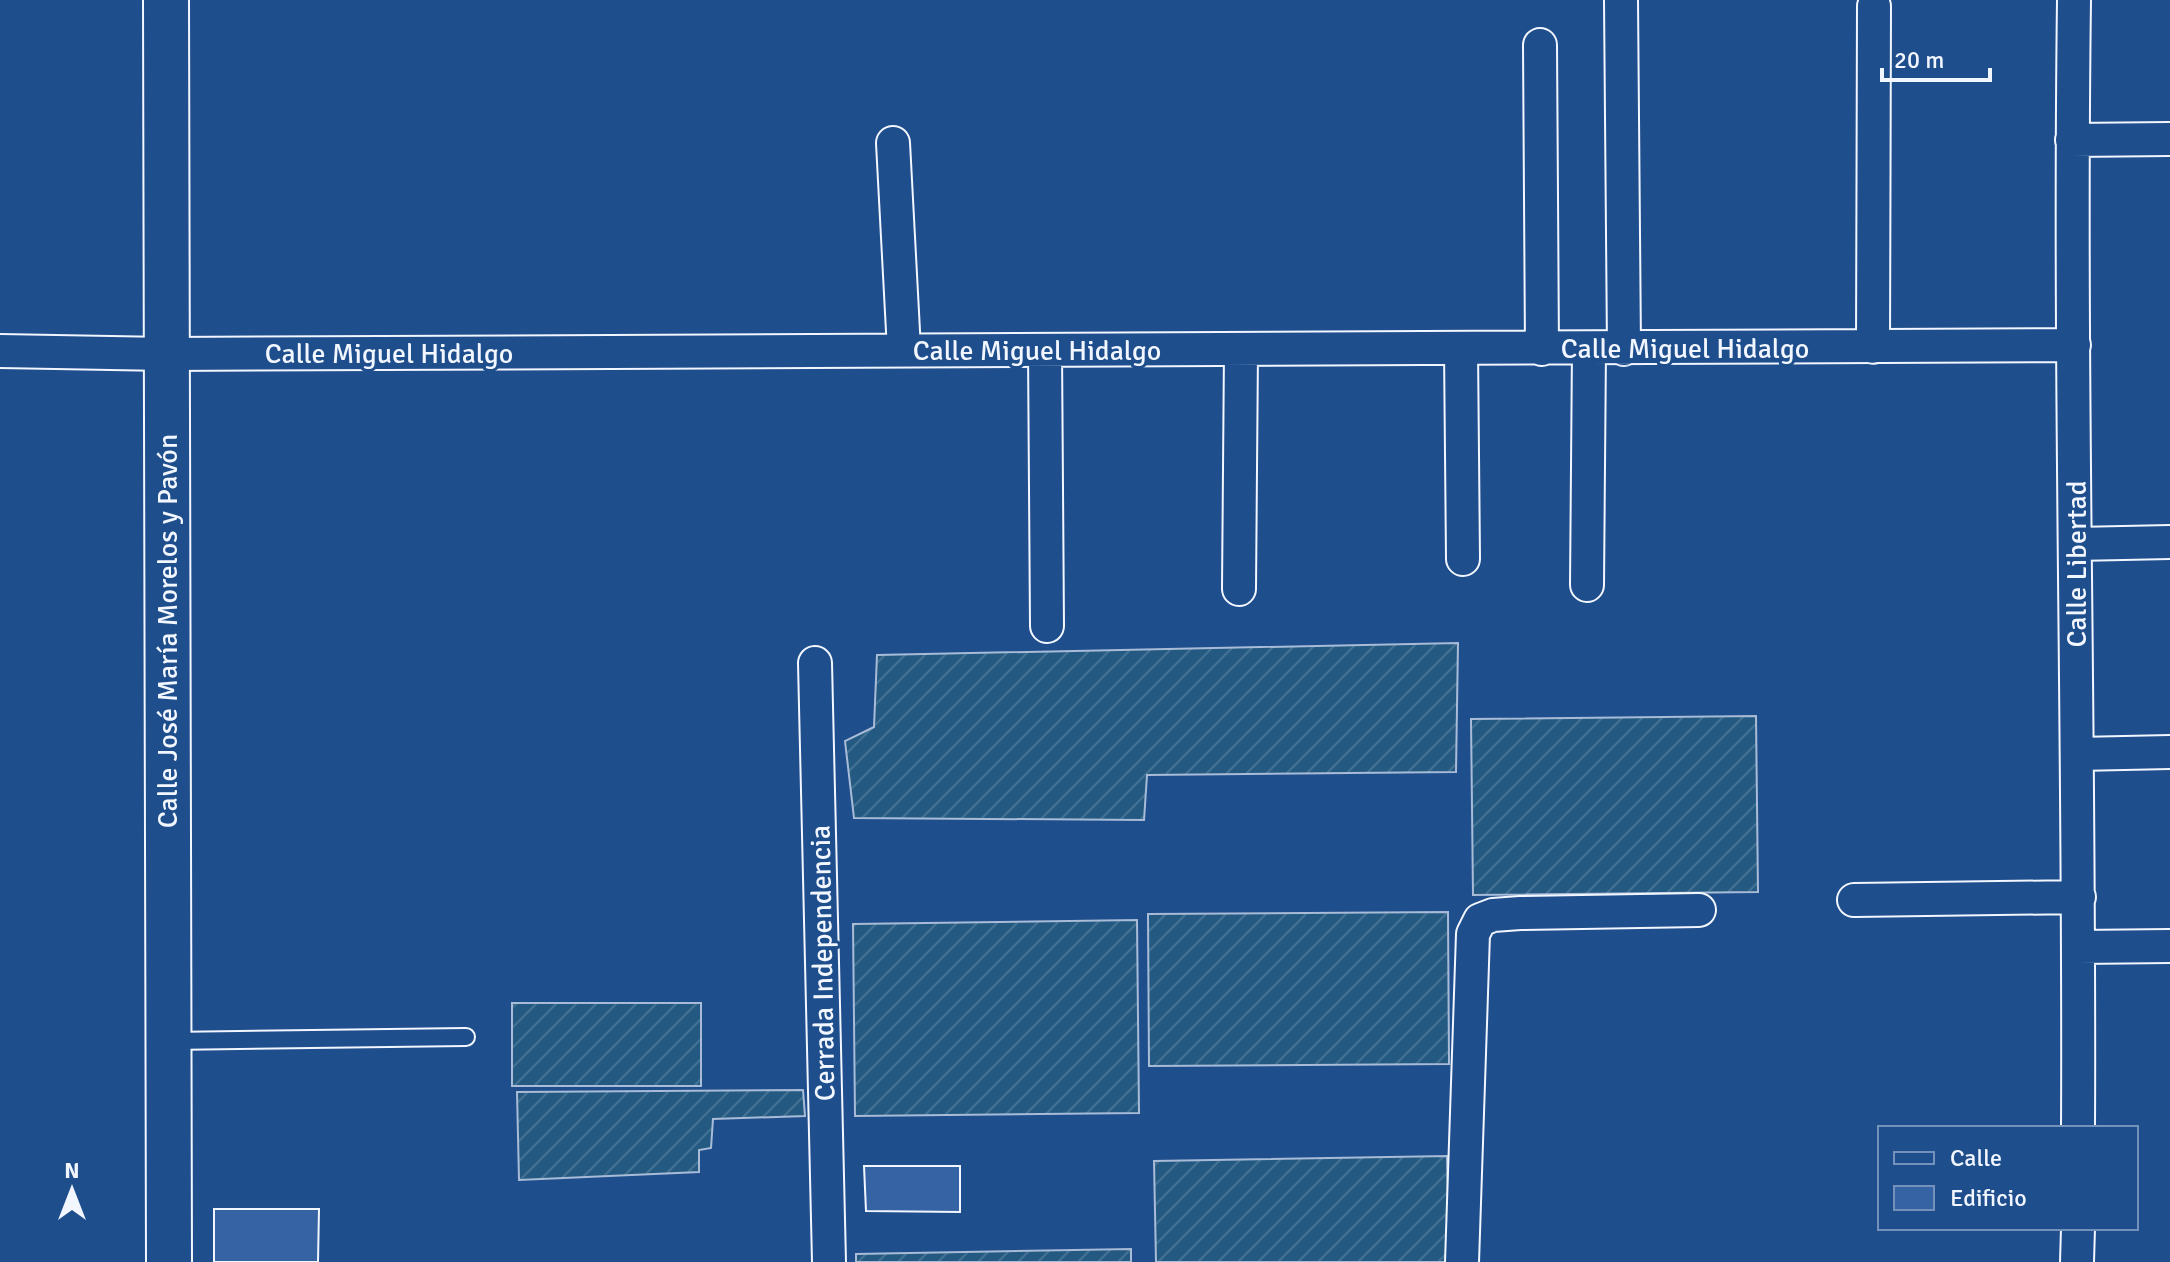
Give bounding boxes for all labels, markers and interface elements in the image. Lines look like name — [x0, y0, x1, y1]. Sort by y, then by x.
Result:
scale bar — [1882, 32, 1990, 82]
text: 20 m — [1894, 45, 1944, 75]
street label: Calle Miguel Hidalgo — [1561, 332, 1809, 366]
street label: Calle Miguel Hidalgo — [913, 334, 1161, 368]
street label: Calle Miguel Hidalgo — [265, 337, 513, 371]
street label: Calle José María Morelos y Pavón — [151, 434, 185, 828]
street label: Calle Libertad — [2060, 480, 2094, 648]
street label: Cerrada Independencia — [804, 825, 842, 1101]
legend — [1878, 1126, 2138, 1230]
text: Calle — [1950, 1143, 2002, 1173]
north arrow — [32, 1150, 112, 1230]
text: N — [64, 1157, 80, 1184]
text: Edificio — [1950, 1183, 2027, 1213]

